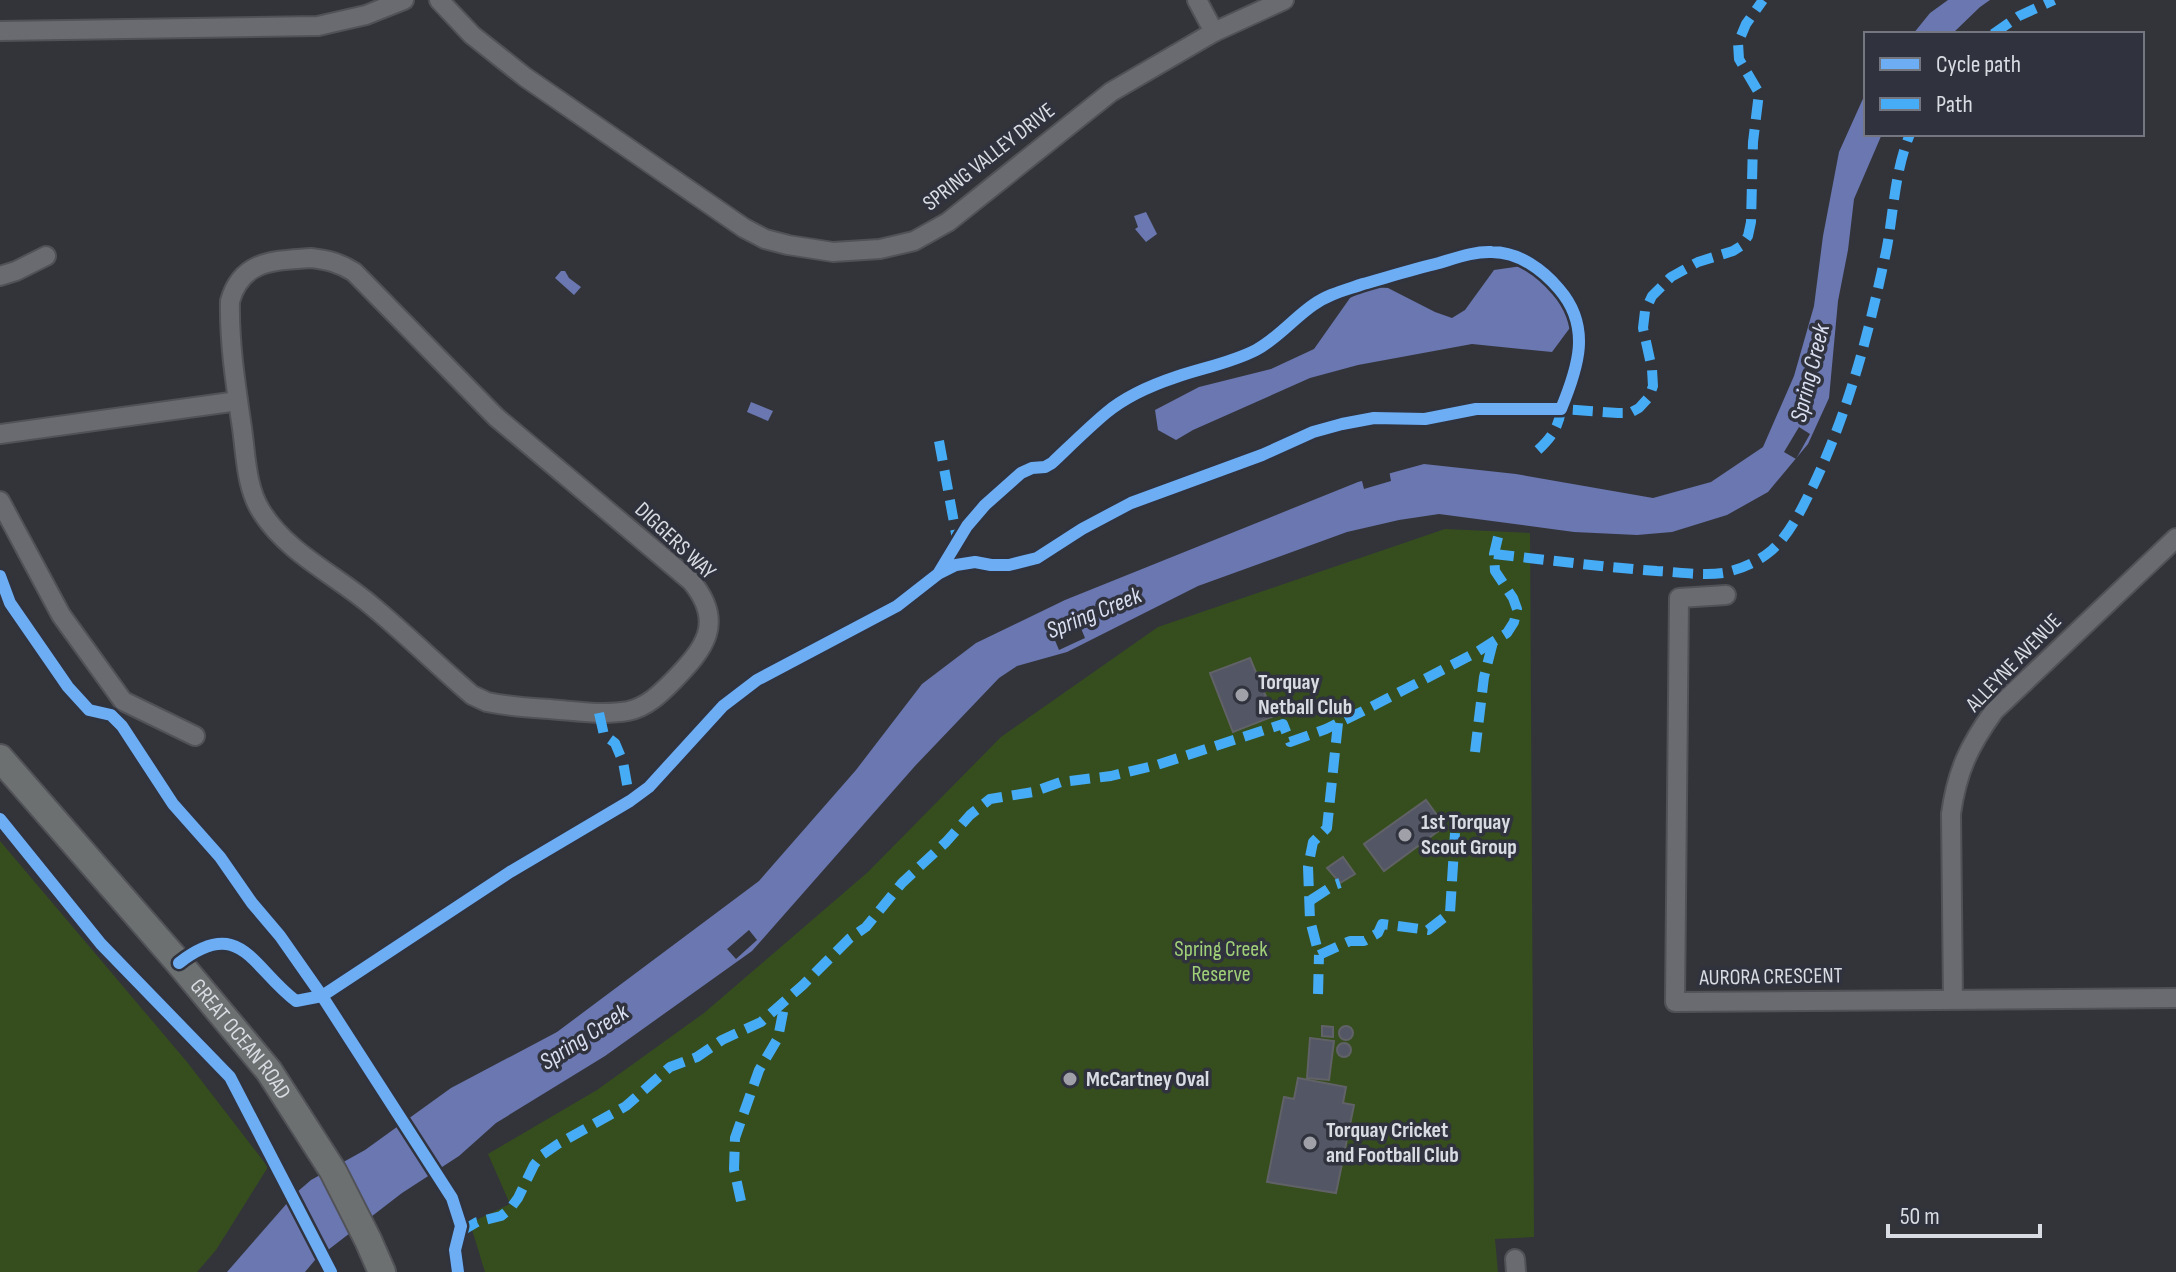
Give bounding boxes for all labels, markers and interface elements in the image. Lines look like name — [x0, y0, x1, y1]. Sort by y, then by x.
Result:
legend — [1864, 32, 2144, 136]
text: Cycle path — [1936, 50, 2021, 79]
text: Path — [1936, 90, 1973, 119]
street label: SPRING VALLEY DRIVE — [918, 97, 1060, 217]
water label: Spring Creek — [1784, 320, 1836, 425]
street label: DIGGERS WAY — [629, 497, 721, 585]
water label: Spring Creek — [1042, 580, 1147, 645]
street label: ALLEYNE AVENUE — [1960, 608, 2068, 719]
place label: Torquay Netball Club — [1258, 669, 1352, 721]
marker: Torquay Netball Club — [1233, 686, 1251, 704]
place label: 1st Torquay Scout Group — [1421, 809, 1517, 861]
marker: 1st Torquay Scout Group — [1396, 826, 1414, 844]
park label: Spring Creek Reserve — [1174, 936, 1268, 988]
street label: AURORA CRESCENT — [1698, 962, 1843, 992]
street label: GREAT OCEAN ROAD — [184, 973, 297, 1104]
water label: Spring Creek — [534, 997, 635, 1076]
place label: McCartney Oval — [1086, 1066, 1209, 1093]
marker: McCartney Oval — [1061, 1070, 1079, 1088]
place label: Torquay Cricket and Football Club — [1326, 1117, 1459, 1169]
marker: Torquay Cricket and Football Club — [1301, 1134, 1319, 1152]
scale bar — [1888, 1188, 2040, 1238]
text: 50 m — [1900, 1202, 1940, 1231]

